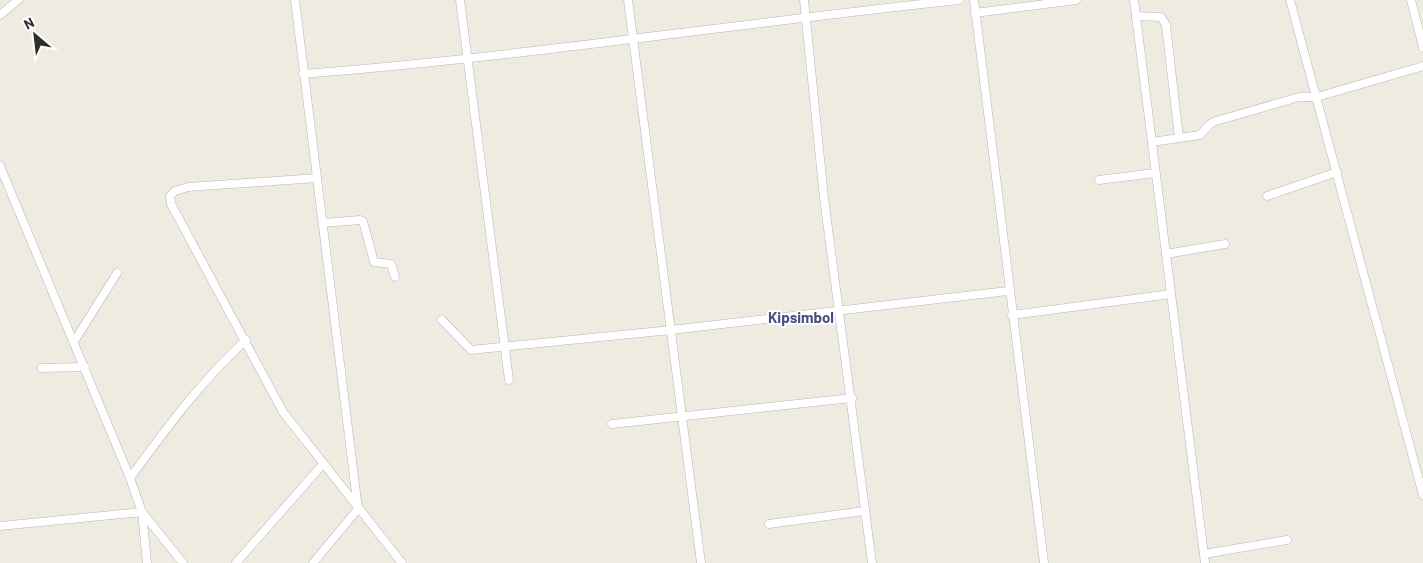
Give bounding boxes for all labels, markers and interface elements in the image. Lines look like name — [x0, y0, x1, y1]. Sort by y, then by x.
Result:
north arrow — [10, 10, 60, 60]
text: N — [21, 13, 37, 33]
district label: Kipsimbol — [768, 308, 834, 326]

